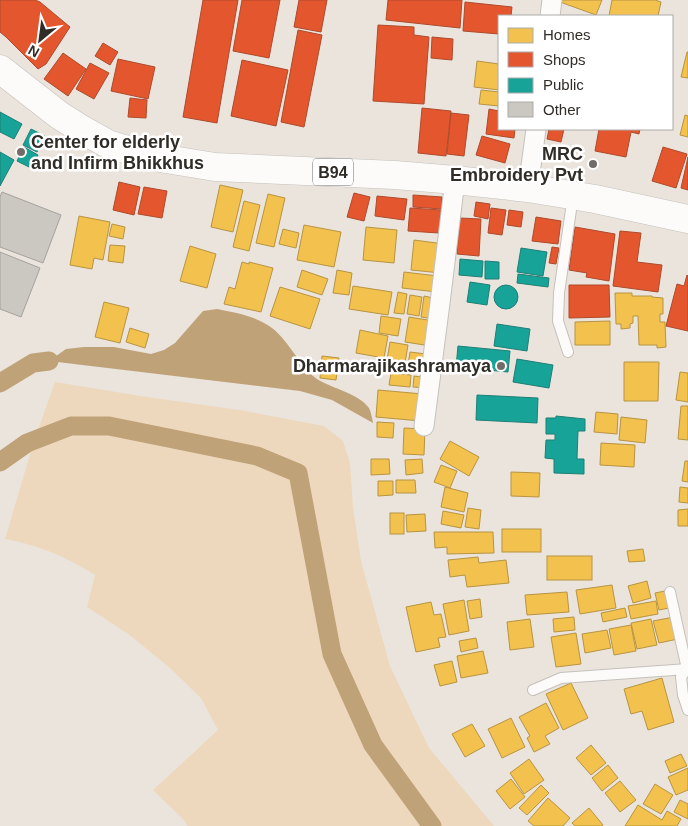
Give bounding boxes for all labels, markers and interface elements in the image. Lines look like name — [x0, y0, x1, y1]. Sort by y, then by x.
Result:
north arrow — [15, 15, 65, 65]
legend — [498, 15, 673, 130]
text: Homes — [543, 26, 591, 43]
text: N — [25, 42, 42, 61]
text: Shops — [543, 51, 586, 68]
text: Public — [543, 76, 584, 93]
text: Other — [543, 101, 581, 118]
place label: Center for elderly and Infirm Bhikkhus — [31, 132, 204, 173]
place label: MRC Embroidery Pvt — [450, 144, 583, 185]
marker: Center for elderly and Infirm Bhikkhus — [15, 146, 27, 158]
road number: B94 — [313, 158, 353, 186]
marker: MRC Embroidery Pvt — [587, 158, 599, 170]
place label: Dharmarajikashramaya — [293, 356, 492, 376]
marker: Dharmarajikashramaya — [495, 360, 507, 372]

